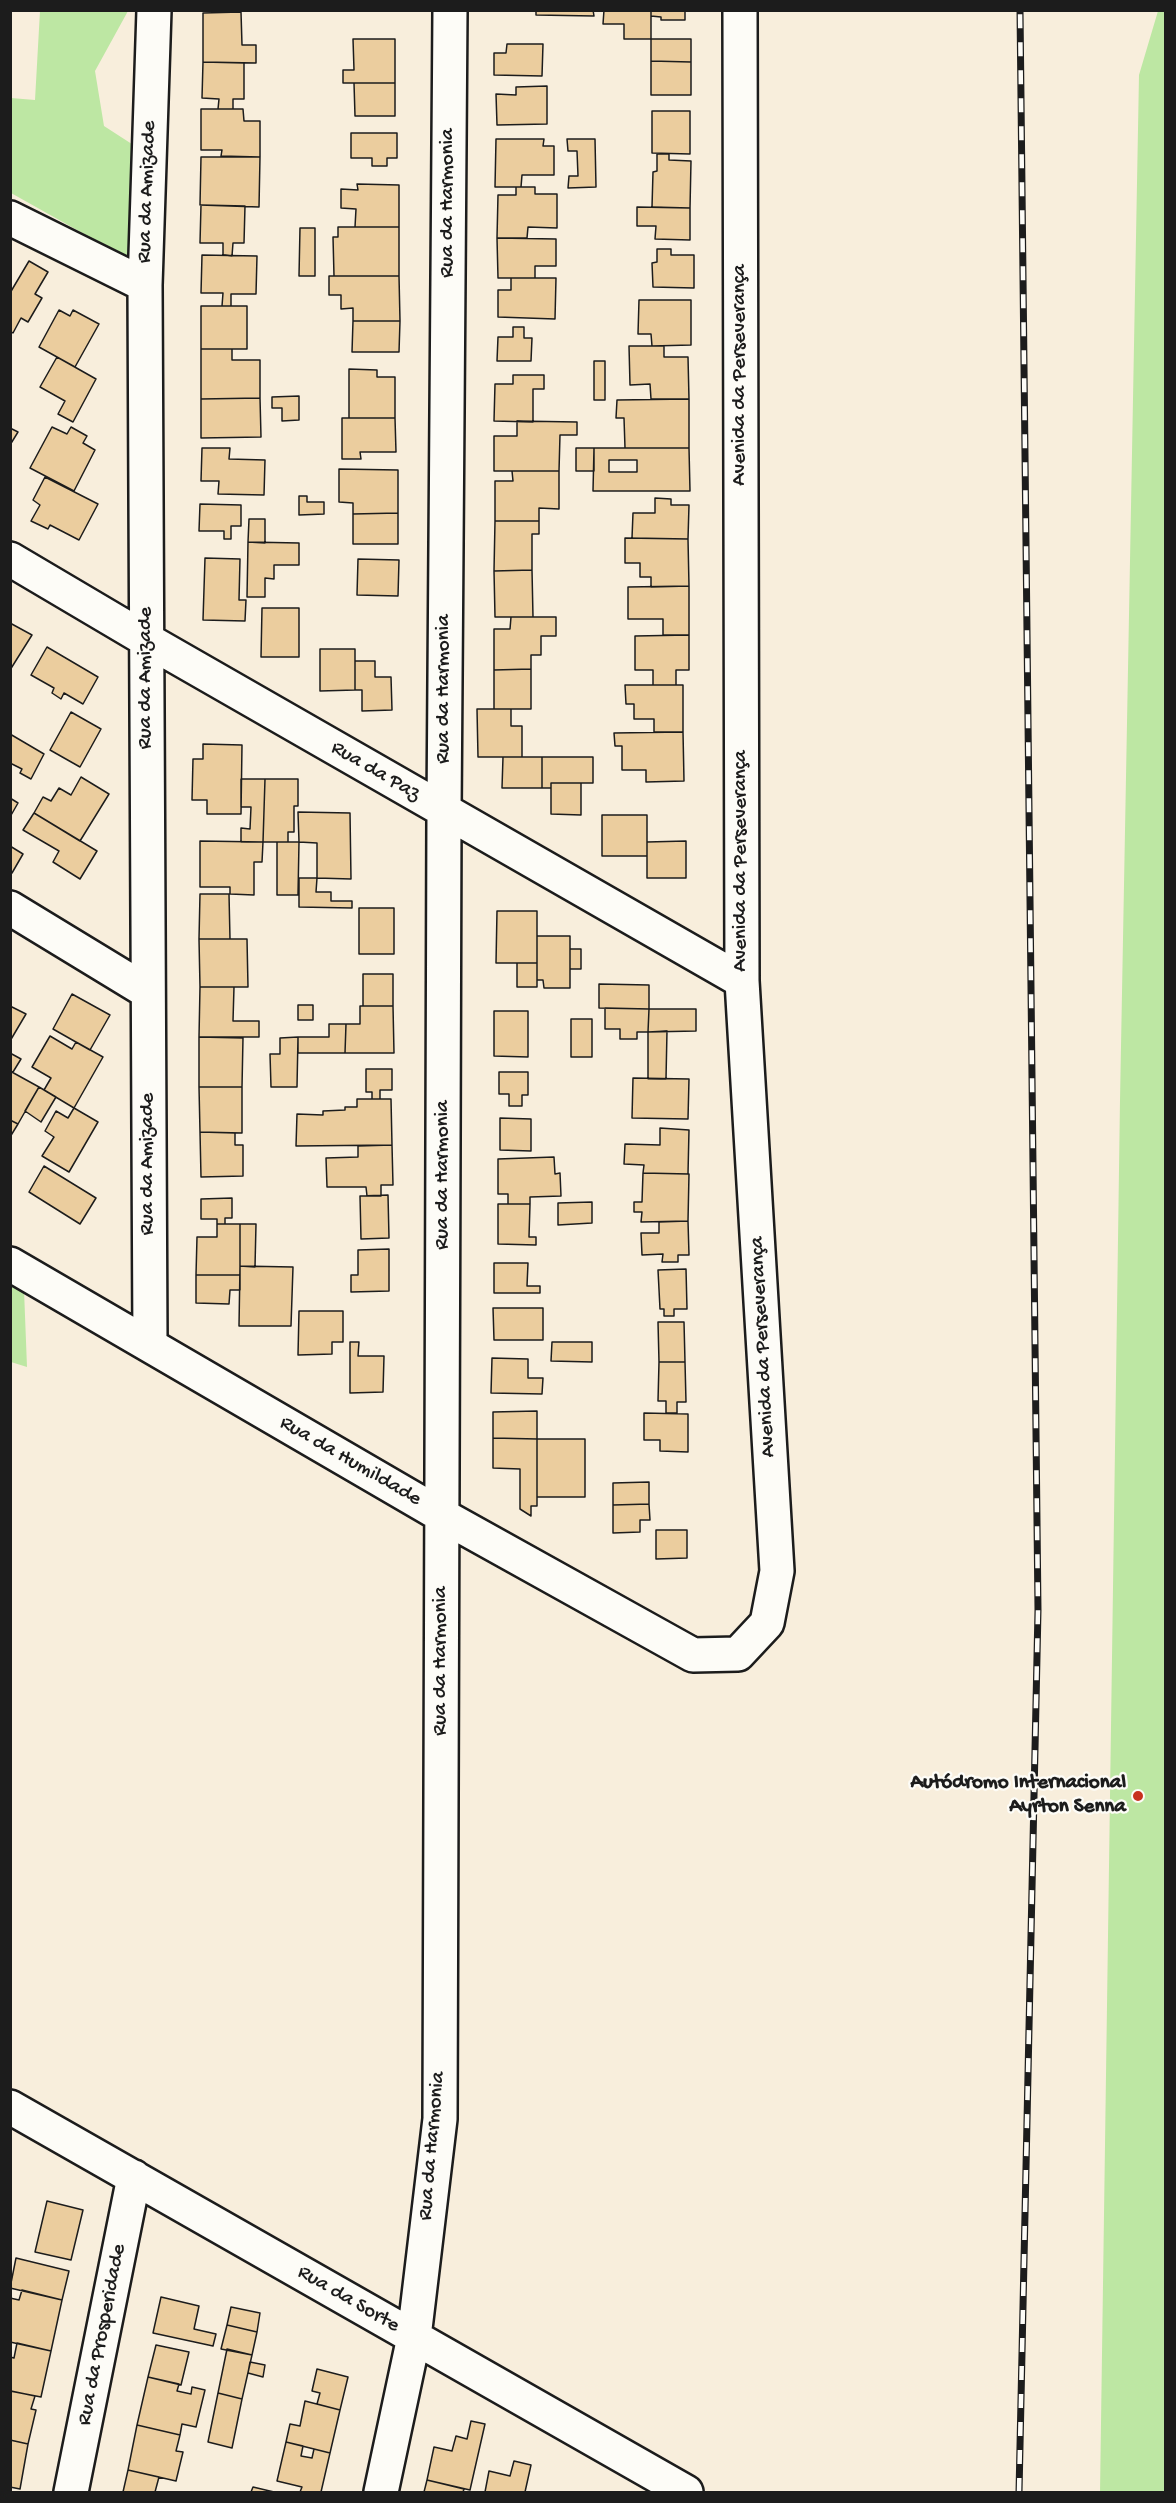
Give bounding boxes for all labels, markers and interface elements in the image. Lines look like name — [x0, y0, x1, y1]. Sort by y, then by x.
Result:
street label: Rua da Amizade — [133, 120, 163, 264]
street label: Rua da Harmonia — [436, 128, 462, 278]
street label: Avenida da Perseverança — [728, 264, 754, 486]
street label: Rua da Amizade — [134, 607, 160, 749]
street label: Rua da Harmonia — [432, 614, 458, 764]
street label: Rua da Paz — [326, 736, 424, 808]
street label: Avenida da Perseverança — [729, 750, 755, 972]
street label: Rua da Amizade — [136, 1093, 162, 1235]
street label: Rua da Harmonia — [431, 1100, 457, 1250]
street label: Avenida da Perseverança — [746, 1236, 782, 1458]
street label: Rua da Humildade — [275, 1411, 425, 1513]
street label: Rua da Harmonia — [429, 1586, 455, 1736]
place label: Autódromo Internacional Ayrton Senna — [911, 1771, 1126, 1821]
marker: Autódromo Internacional Ayrton Senna — [1131, 1789, 1145, 1803]
street label: Rua da Harmonia — [414, 2070, 452, 2222]
street label: Rua da Prosperidade — [73, 2242, 133, 2428]
street label: Rua da Sorte — [292, 2261, 404, 2339]

